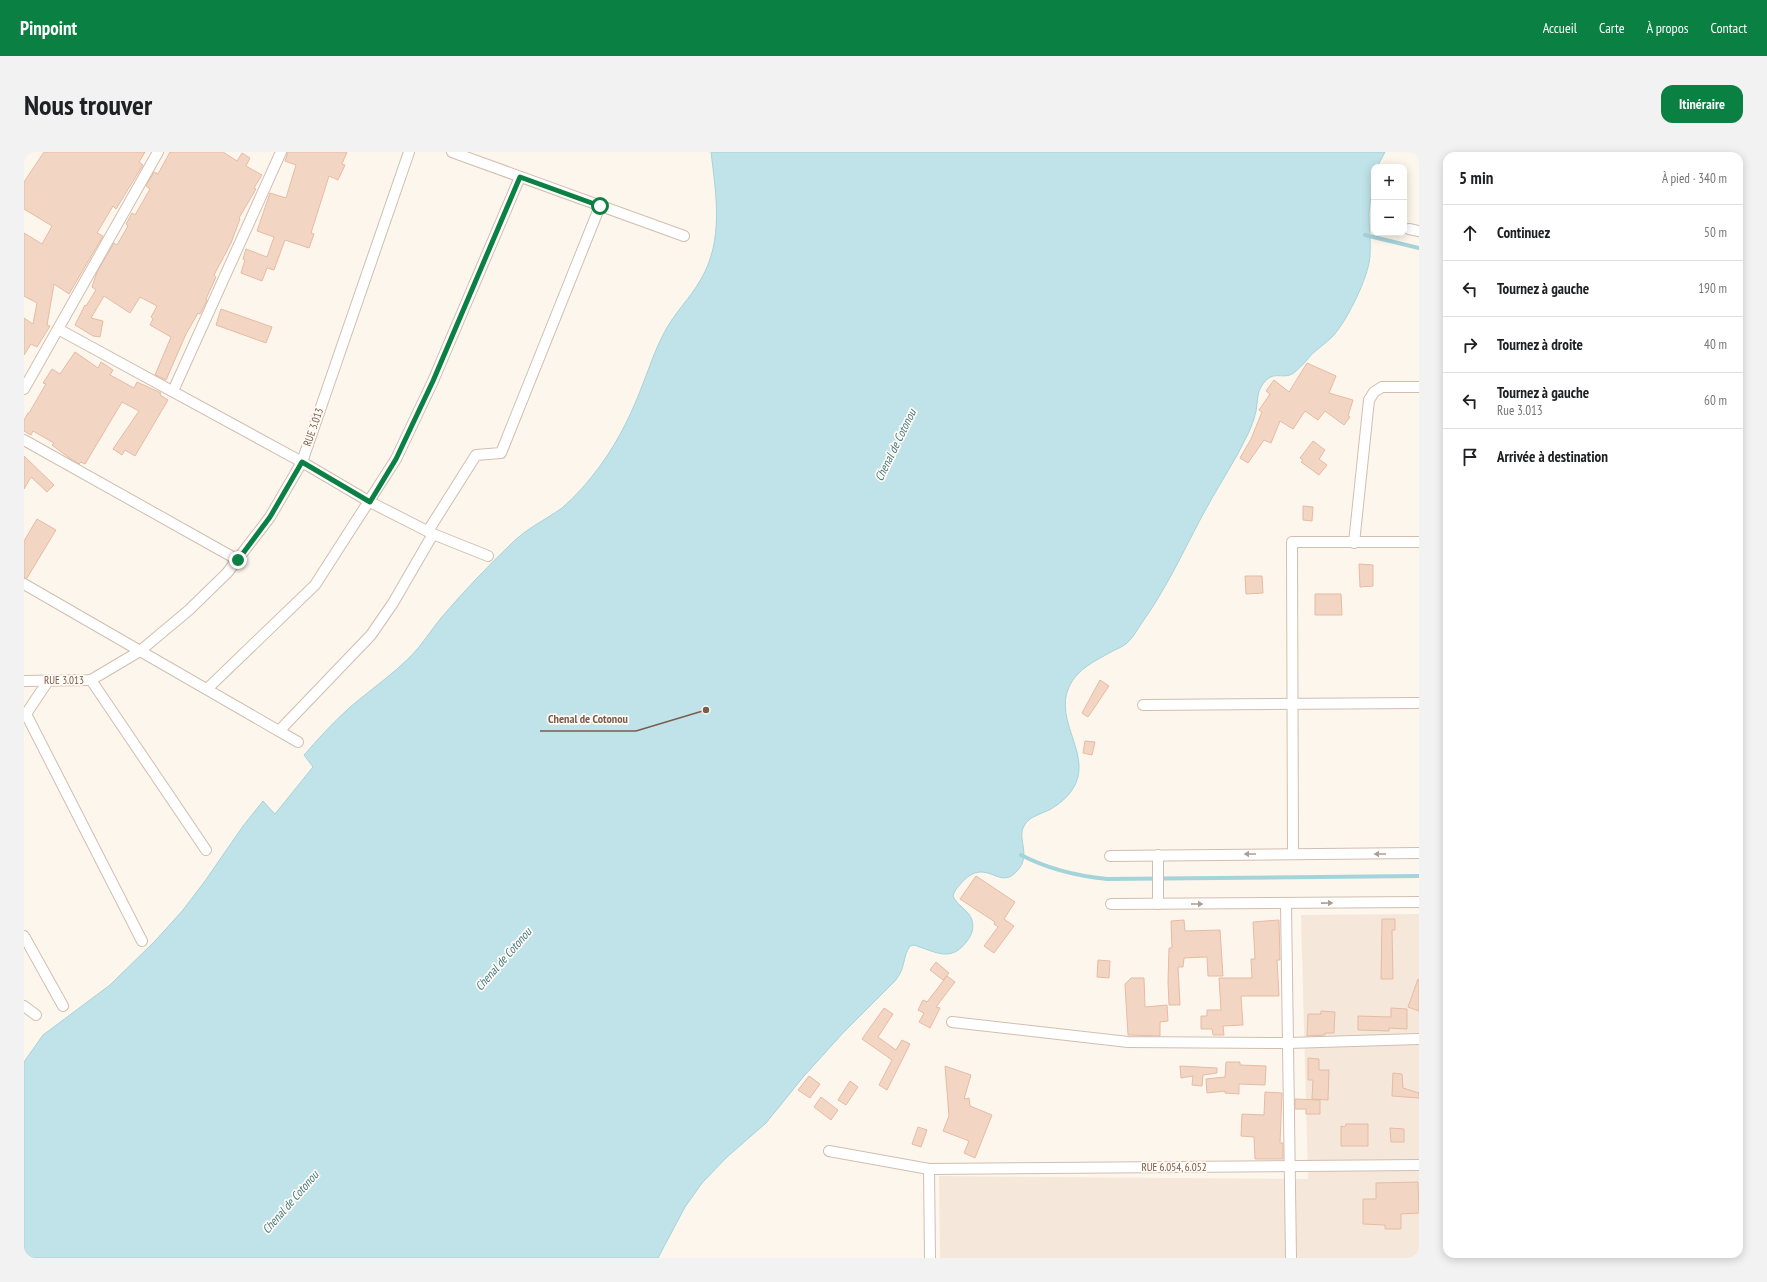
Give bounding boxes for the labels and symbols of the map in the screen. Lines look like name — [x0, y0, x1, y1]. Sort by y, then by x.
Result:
route start — [591, 197, 609, 215]
street label: RUE 3.013 — [300, 406, 326, 448]
water label: Chenal de Cotonou — [871, 406, 919, 483]
route end — [229, 551, 247, 569]
street label: RUE 3.013 — [44, 673, 84, 687]
callout: Chenal de Cotonou — [540, 707, 636, 731]
text: Chenal de Cotonou — [548, 711, 628, 726]
one-way arrow — [1243, 851, 1256, 857]
one-way arrow — [1373, 851, 1386, 857]
one-way arrow — [1321, 900, 1334, 906]
one-way arrow — [1191, 901, 1204, 907]
water label: Chenal de Cotonou — [472, 924, 535, 993]
street label: RUE 6.054, 6.052 — [1141, 1160, 1207, 1174]
water label: Chenal de Cotonou — [259, 1167, 322, 1236]

